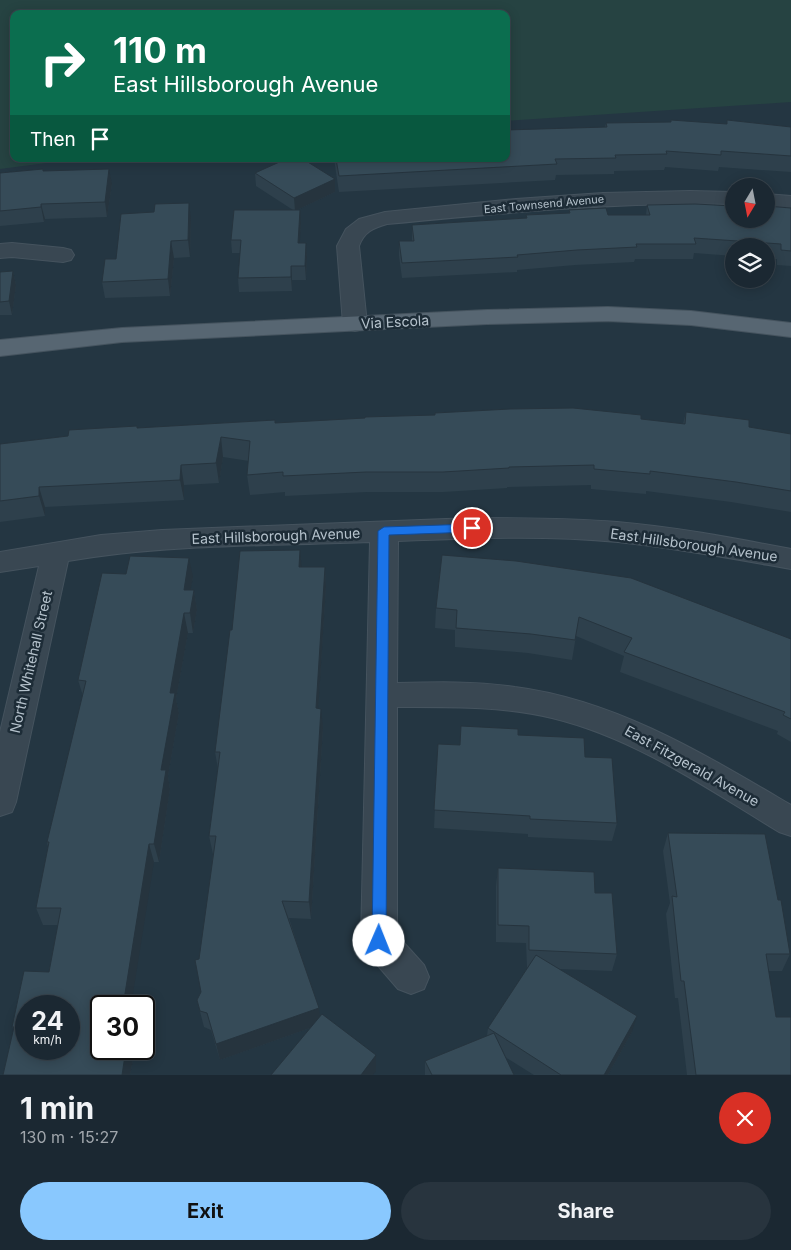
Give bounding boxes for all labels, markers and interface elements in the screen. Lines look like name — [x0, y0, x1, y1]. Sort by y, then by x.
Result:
text: 110 m — [113, 29, 207, 71]
icon: right — [30, 30, 95, 95]
text: East Hillsborough Avenue — [113, 71, 378, 97]
icon: arrive — [86, 125, 114, 153]
text: Then — [30, 128, 76, 151]
north arrow — [725, 178, 775, 228]
map controls — [725, 178, 775, 288]
street label: East Townsend Avenue — [483, 192, 605, 216]
button: layers — [725, 238, 775, 288]
street label: Via Escola — [360, 311, 430, 332]
pin — [451, 507, 493, 549]
icon: arrive — [458, 514, 486, 542]
street label: East Hillsborough Avenue — [191, 524, 361, 547]
street label: East Hillsborough Avenue — [609, 524, 779, 565]
street label: North Whitehall Street — [6, 589, 55, 735]
street label: East Fitzgerald Avenue — [622, 722, 762, 810]
position arrow — [352, 914, 404, 966]
speed limit sign: 30 — [90, 995, 155, 1060]
text: 24 — [31, 1006, 64, 1036]
text: km/h — [33, 1032, 62, 1047]
text: 1 min — [20, 1090, 94, 1126]
button: close — [719, 1092, 771, 1144]
text: 130 m · 15:27 — [20, 1127, 118, 1147]
button: Exit — [20, 1182, 391, 1240]
button: Share — [401, 1182, 771, 1240]

